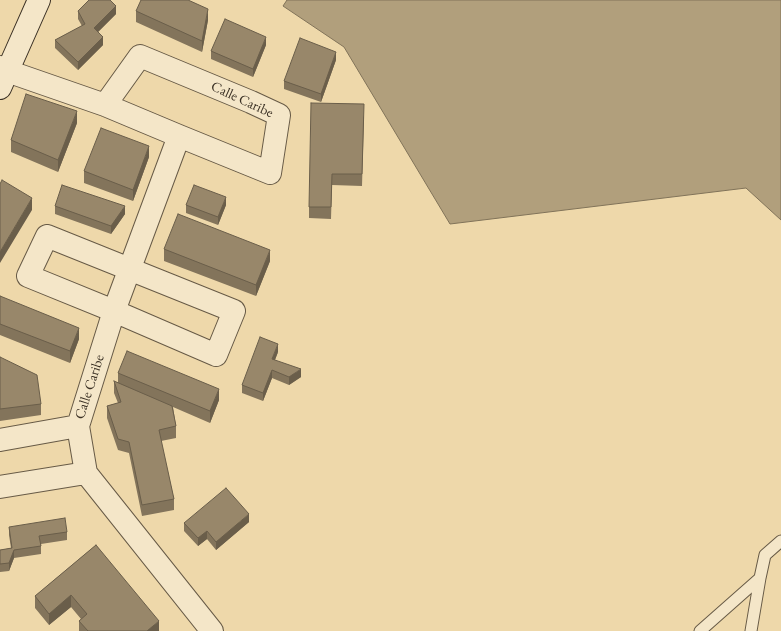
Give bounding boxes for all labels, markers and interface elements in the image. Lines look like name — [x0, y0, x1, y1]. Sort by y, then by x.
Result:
street label: Calle Caribe — [208, 78, 276, 122]
street label: Calle Caribe — [72, 353, 108, 421]

